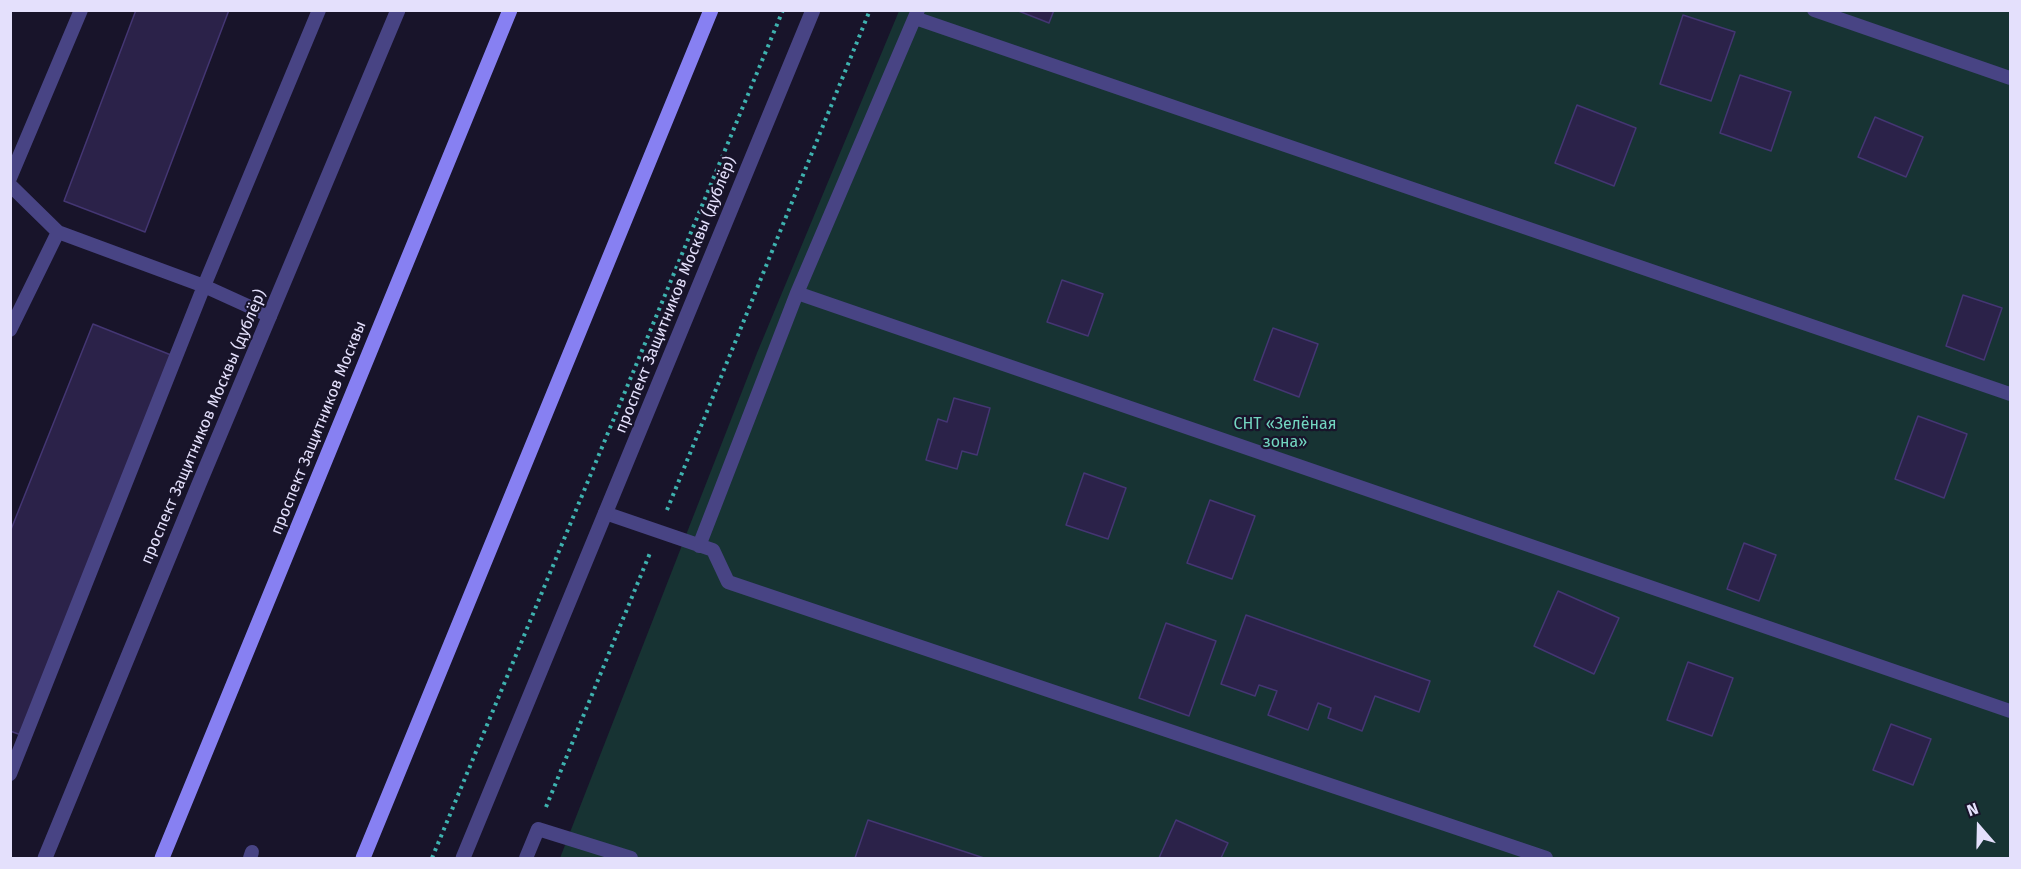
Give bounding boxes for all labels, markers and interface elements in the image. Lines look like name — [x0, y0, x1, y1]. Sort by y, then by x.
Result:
street label: проспект Защитников Москвы (дублёр) — [612, 154, 740, 436]
street label: проспект Защитников Москвы (дублёр) — [137, 287, 271, 567]
street label: проспект Защитников Москвы — [267, 318, 371, 538]
park label: СНТ «Зелёная зона» — [1233, 415, 1337, 453]
north arrow — [1949, 797, 2009, 857]
text: N — [1964, 799, 1981, 820]

